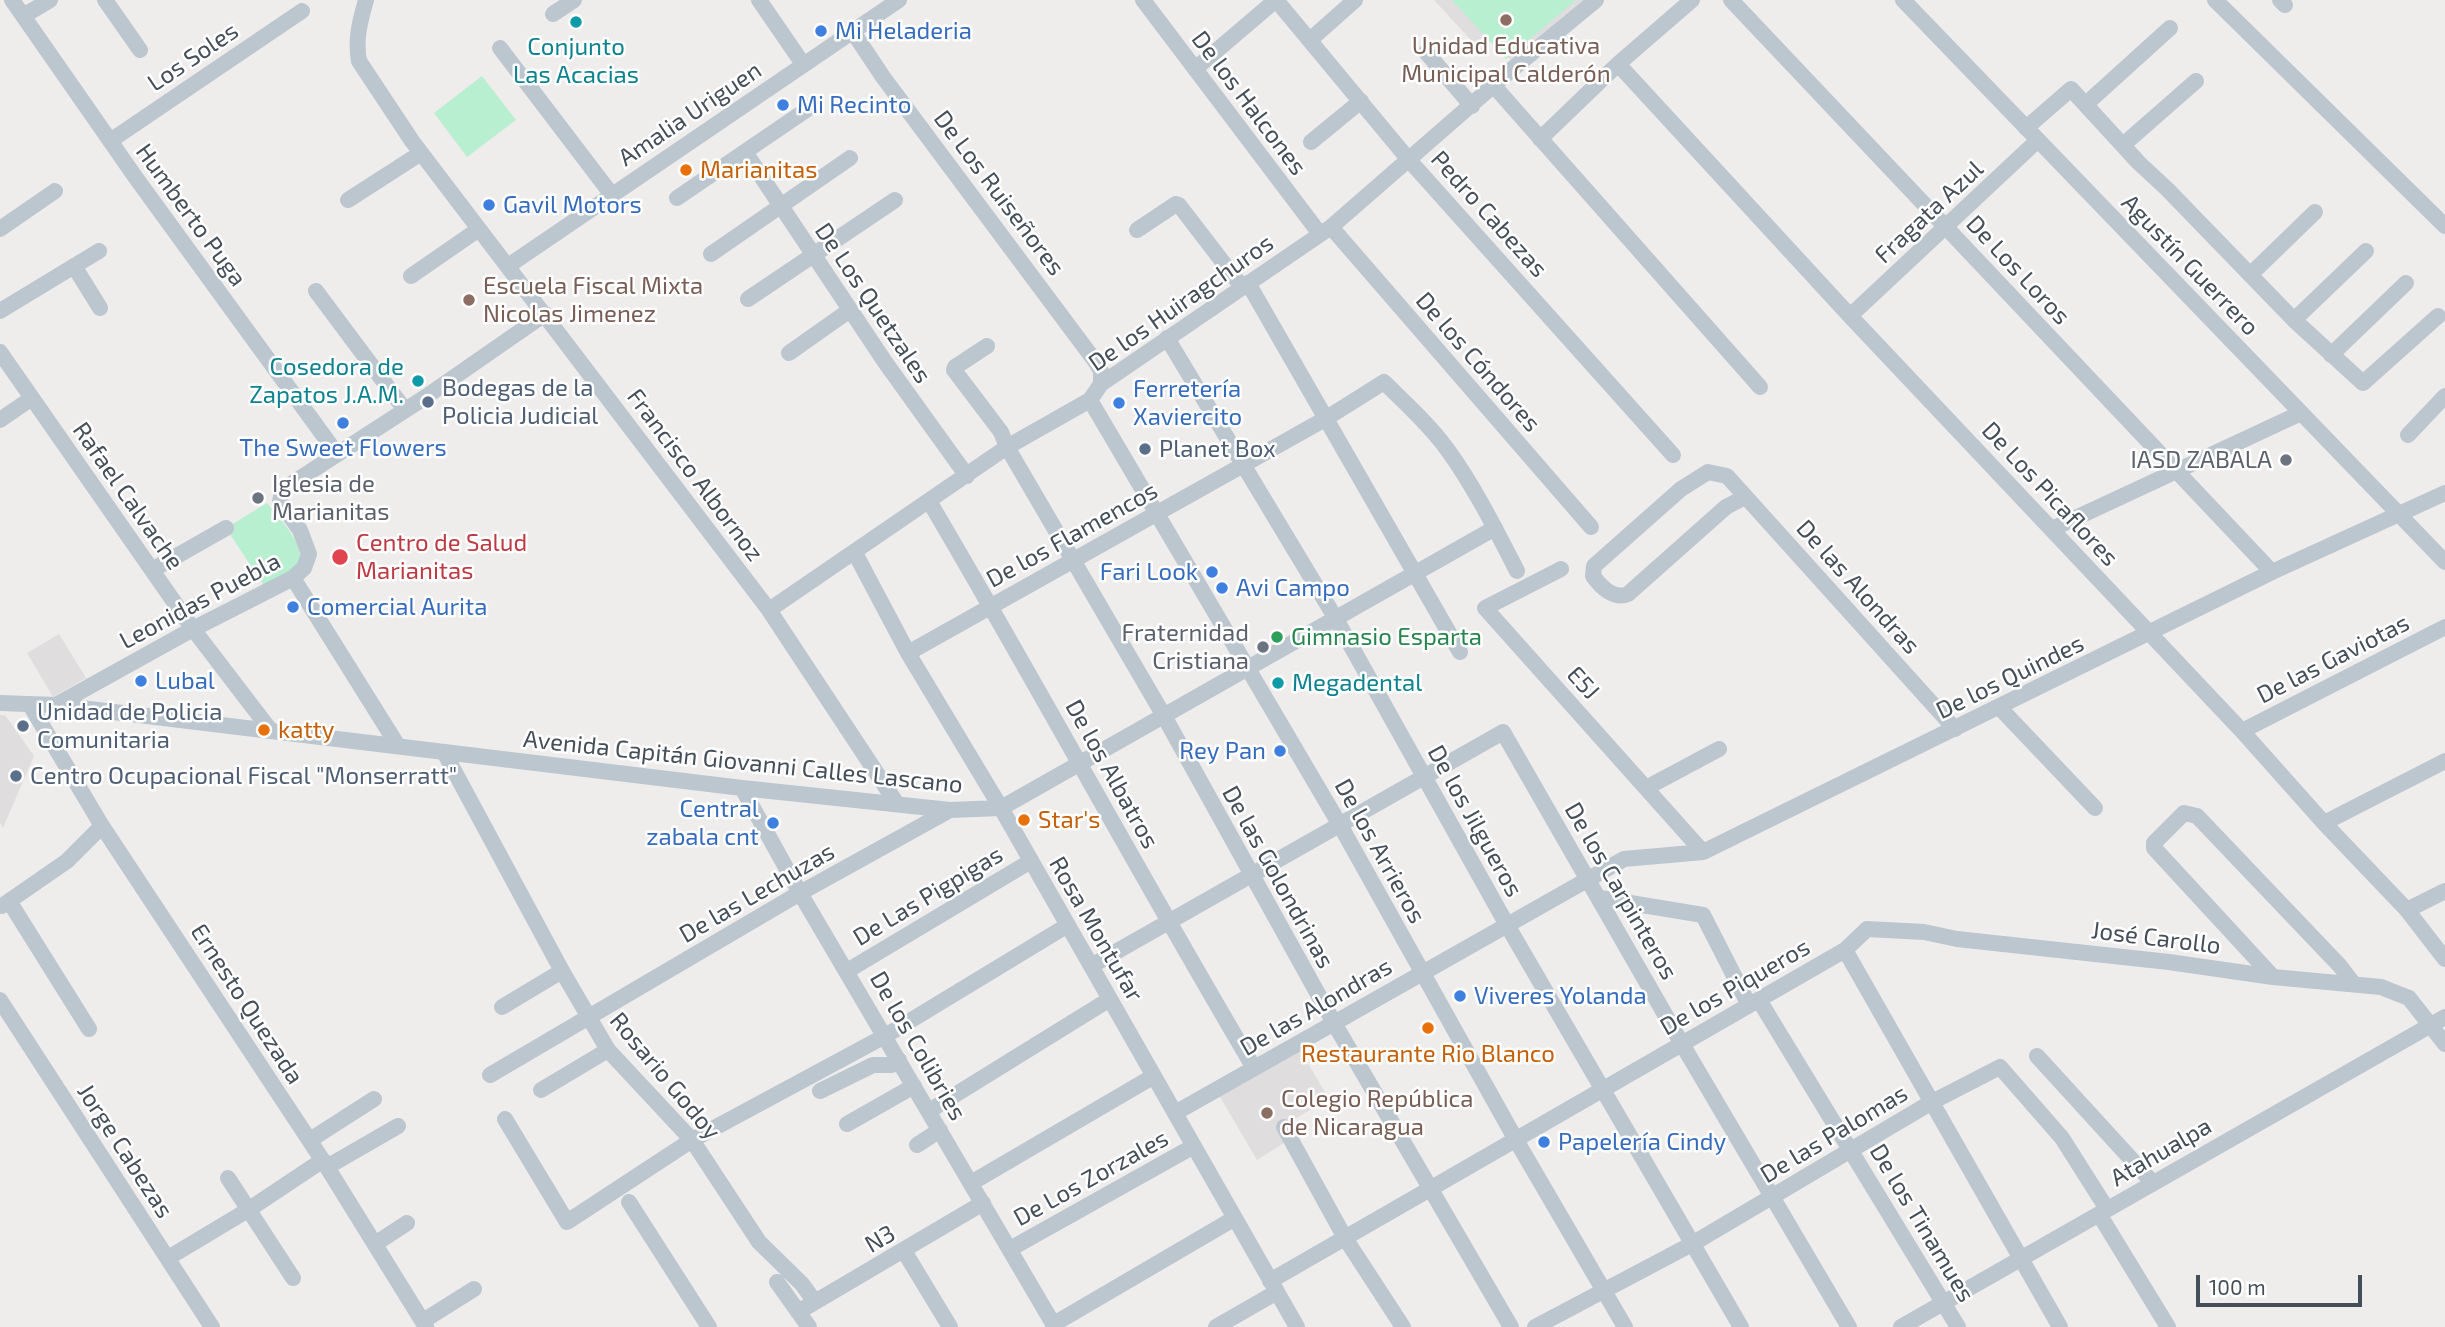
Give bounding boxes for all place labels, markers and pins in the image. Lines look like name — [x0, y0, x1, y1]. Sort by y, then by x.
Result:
marker: Unidad Educativa Municipal Calderón — [1498, 12, 1514, 28]
marker: Conjunto Las Acacias — [568, 14, 584, 30]
place label: Mi Heladeria — [835, 17, 972, 45]
marker: Mi Heladeria — [813, 23, 829, 39]
place label: Unidad Educativa Municipal Calderón — [1401, 32, 1611, 88]
place label: Conjunto Las Acacias — [513, 33, 639, 89]
place label: Mi Recinto — [797, 91, 911, 119]
marker: Mi Recinto — [775, 97, 791, 113]
place label: Marianitas — [700, 156, 817, 184]
marker: Marianitas — [678, 162, 694, 178]
place label: Gavil Motors — [503, 191, 642, 219]
marker: Gavil Motors — [481, 197, 497, 213]
place label: Escuela Fiscal Mixta Nicolas Jimenez — [483, 272, 703, 328]
marker: Escuela Fiscal Mixta Nicolas Jimenez — [461, 292, 477, 308]
place label: Cosedora de Zapatos J.A.M. — [249, 353, 404, 409]
marker: Cosedora de Zapatos J.A.M. — [410, 373, 426, 389]
place label: Bodegas de la Policia Judicial — [442, 374, 598, 430]
place label: Ferretería Xaviercito — [1133, 375, 1242, 431]
marker: Bodegas de la Policia Judicial — [420, 394, 436, 410]
marker: Ferretería Xaviercito — [1111, 395, 1127, 411]
marker: The Sweet Flowers — [335, 415, 351, 431]
place label: The Sweet Flowers — [239, 434, 447, 462]
place label: Planet Box — [1159, 435, 1276, 463]
marker: Planet Box — [1137, 441, 1153, 457]
place label: IASD ZABALA — [2130, 446, 2272, 474]
marker: IASD ZABALA — [2278, 452, 2294, 468]
place label: Iglesia de Marianitas — [272, 470, 389, 526]
marker: Iglesia de Marianitas — [250, 490, 266, 506]
place label: Centro de Salud Marianitas — [356, 529, 527, 585]
marker: Centro de Salud Marianitas — [330, 547, 350, 567]
place label: Fari Look — [1100, 558, 1198, 586]
marker: Fari Look — [1204, 564, 1220, 580]
place label: Avi Campo — [1236, 574, 1350, 602]
marker: Avi Campo — [1214, 580, 1230, 596]
place label: Comercial Aurita — [307, 593, 487, 621]
marker: Comercial Aurita — [285, 599, 301, 615]
place label: Fraternidad Cristiana — [1121, 619, 1249, 675]
place label: Gimnasio Esparta — [1291, 623, 1482, 651]
marker: Gimnasio Esparta — [1269, 629, 1285, 645]
marker: Fraternidad Cristiana — [1255, 639, 1271, 655]
place label: Lubal — [155, 667, 215, 695]
place label: Megadental — [1292, 669, 1422, 697]
marker: Lubal — [133, 673, 149, 689]
marker: Megadental — [1270, 675, 1286, 691]
place label: Unidad de Policia Comunitaria — [37, 698, 222, 754]
place label: katty — [278, 716, 334, 744]
marker: Unidad de Policia Comunitaria — [15, 718, 31, 734]
marker: katty — [256, 722, 272, 738]
place label: Rey Pan — [1179, 737, 1266, 765]
marker: Rey Pan — [1272, 743, 1288, 759]
place label: Centro Ocupacional Fiscal "Monserratt" — [30, 762, 457, 790]
marker: Centro Ocupacional Fiscal "Monserratt" — [8, 768, 24, 784]
place label: Central zabala cnt — [646, 795, 759, 851]
place label: Star's — [1038, 806, 1100, 834]
marker: Star's — [1016, 812, 1032, 828]
marker: Central zabala cnt — [765, 815, 781, 831]
place label: Viveres Yolanda — [1474, 982, 1647, 1010]
marker: Viveres Yolanda — [1452, 988, 1468, 1004]
marker: Restaurante Rio Blanco — [1420, 1020, 1436, 1036]
place label: Restaurante Rio Blanco — [1301, 1040, 1555, 1068]
place label: Colegio República de Nicaragua — [1281, 1085, 1474, 1141]
marker: Colegio República de Nicaragua — [1259, 1105, 1275, 1121]
place label: Papelería Cindy — [1558, 1128, 1726, 1156]
marker: Papelería Cindy — [1536, 1134, 1552, 1150]

